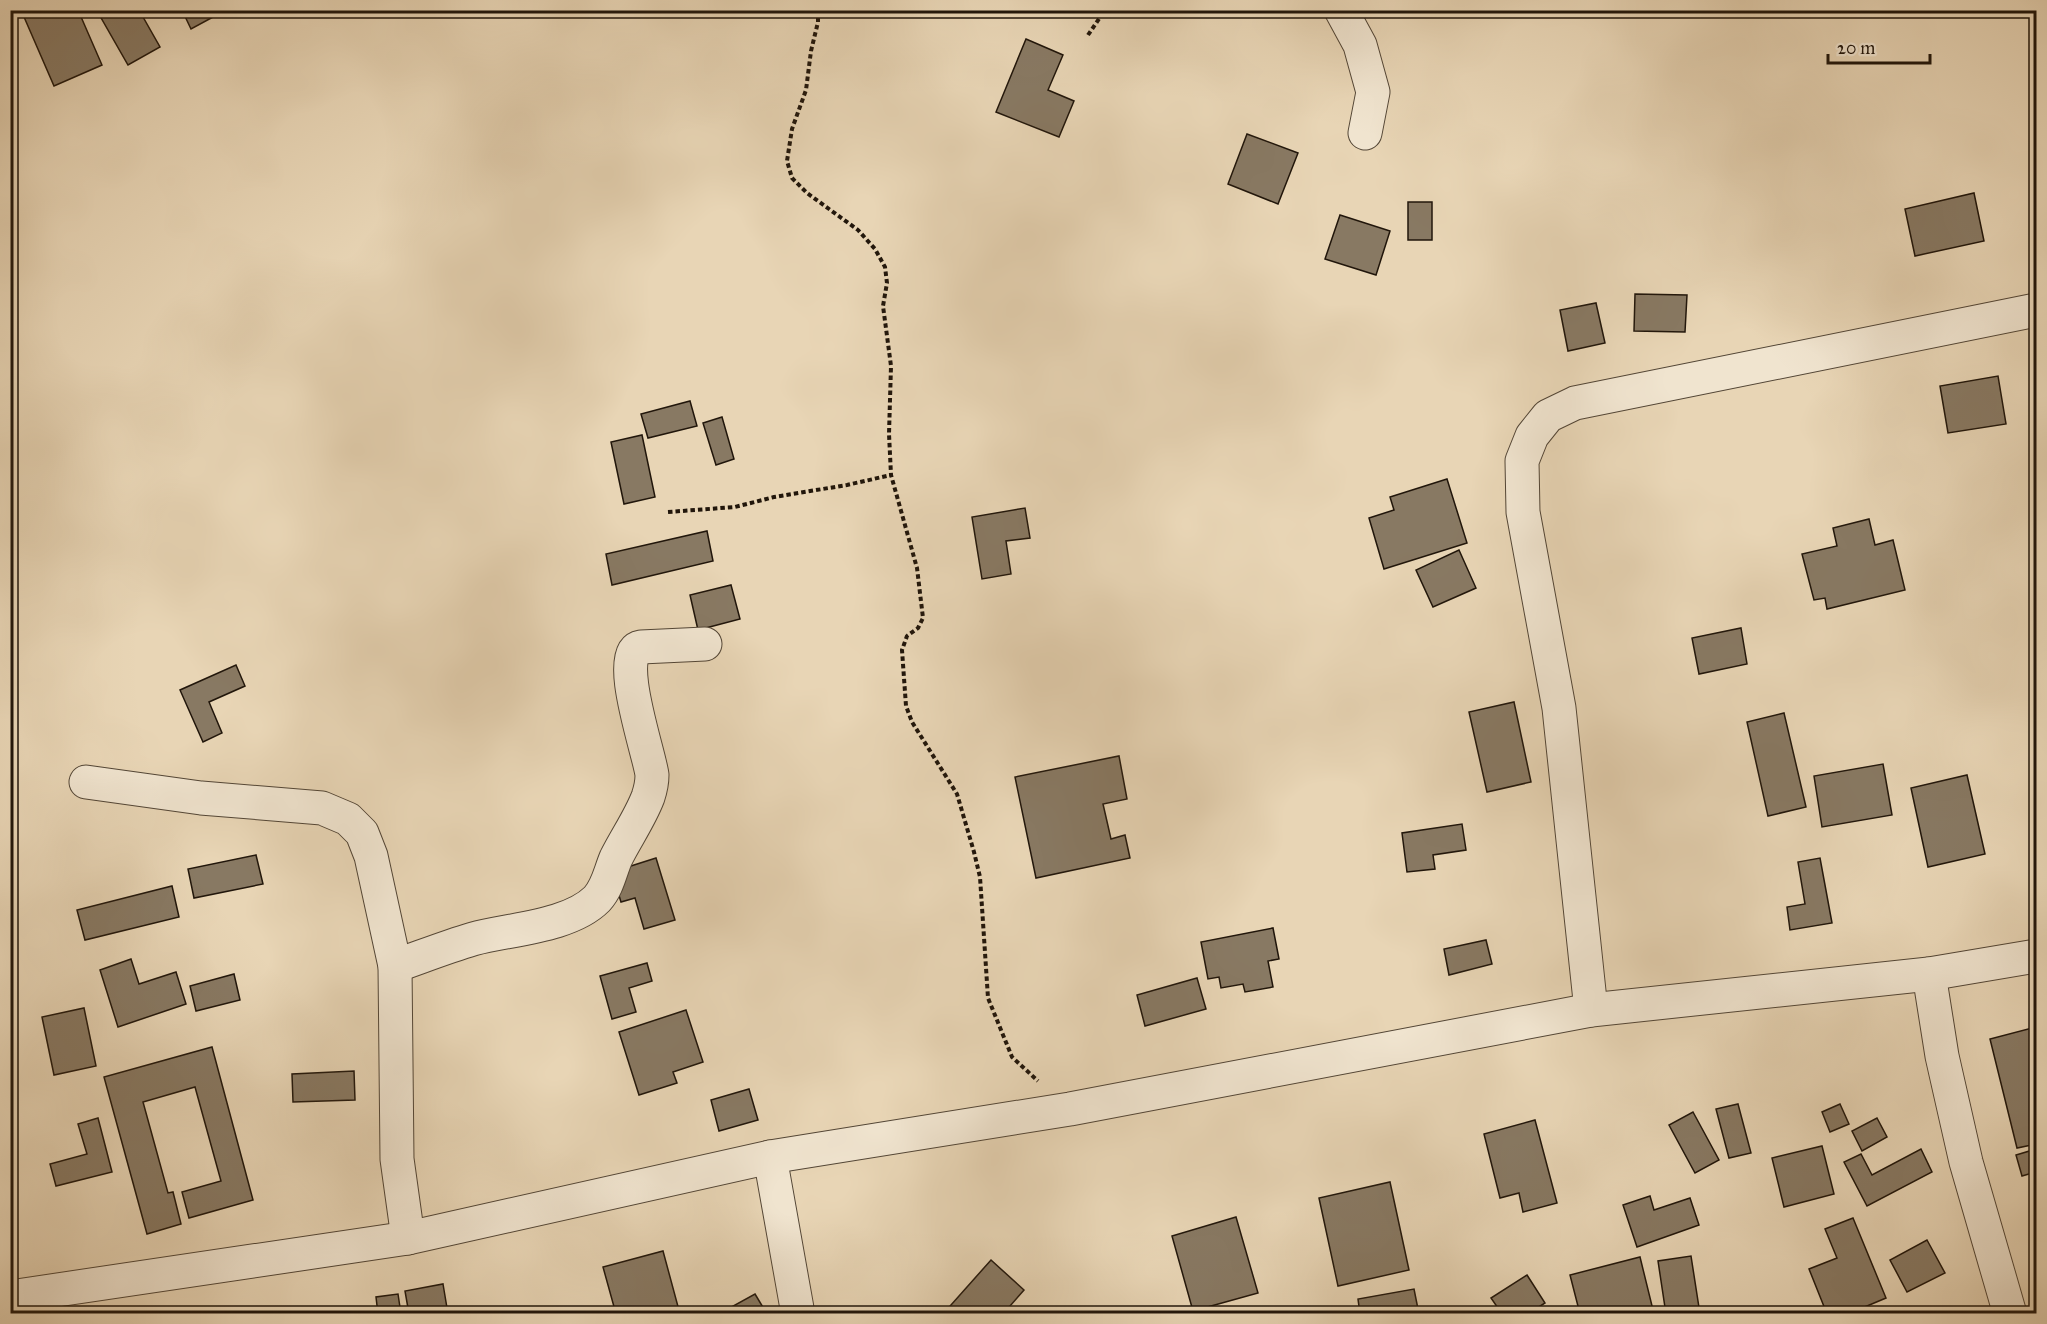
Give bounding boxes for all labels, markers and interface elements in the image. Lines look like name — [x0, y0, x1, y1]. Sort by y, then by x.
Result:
scale bar — [1828, 27, 1930, 65]
text: 20 m — [1837, 37, 1875, 59]

